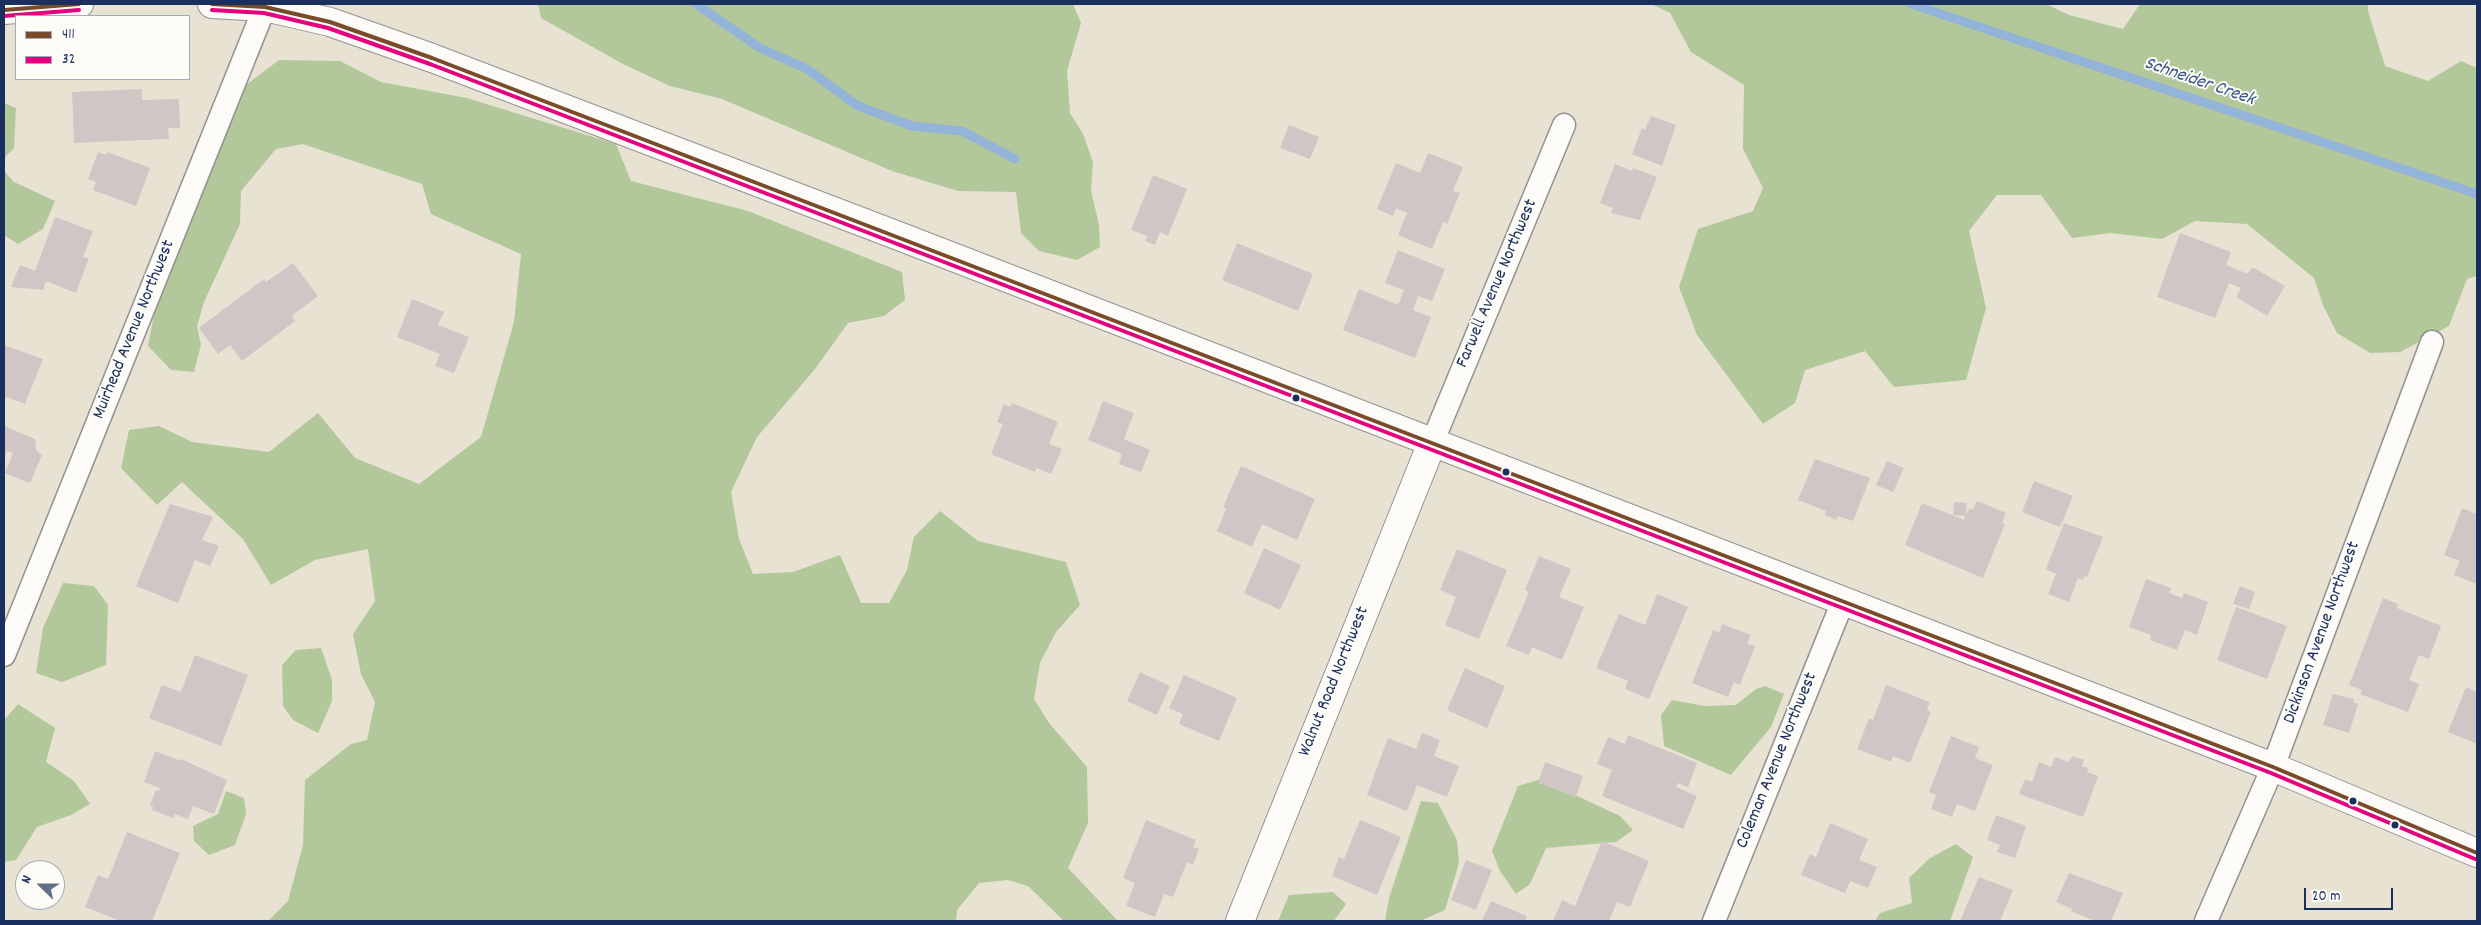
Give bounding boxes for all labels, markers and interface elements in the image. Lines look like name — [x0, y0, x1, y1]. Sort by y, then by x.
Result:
legend — [15, 15, 190, 80]
text: 411 — [62, 24, 75, 46]
text: 32 — [62, 49, 75, 71]
water label: Schneider Creek — [2141, 54, 2257, 112]
street label: Farwell Avenue Northwest — [1453, 197, 1543, 371]
street label: Muirhead Avenue Northwest — [89, 237, 181, 423]
unlabelled marker — [1291, 393, 1301, 403]
unlabelled marker — [1501, 467, 1511, 477]
street label: Dickinson Avenue Northwest — [2280, 539, 2366, 727]
street label: Walnut Road Northwest — [1295, 604, 1375, 760]
street label: Coleman Avenue Northwest — [1733, 670, 1823, 852]
unlabelled marker — [2348, 796, 2358, 806]
unlabelled marker — [2390, 820, 2400, 830]
north arrow — [15, 860, 65, 910]
text: N — [16, 873, 38, 887]
scale bar — [2306, 878, 2395, 910]
text: 20 m — [2312, 886, 2340, 908]

